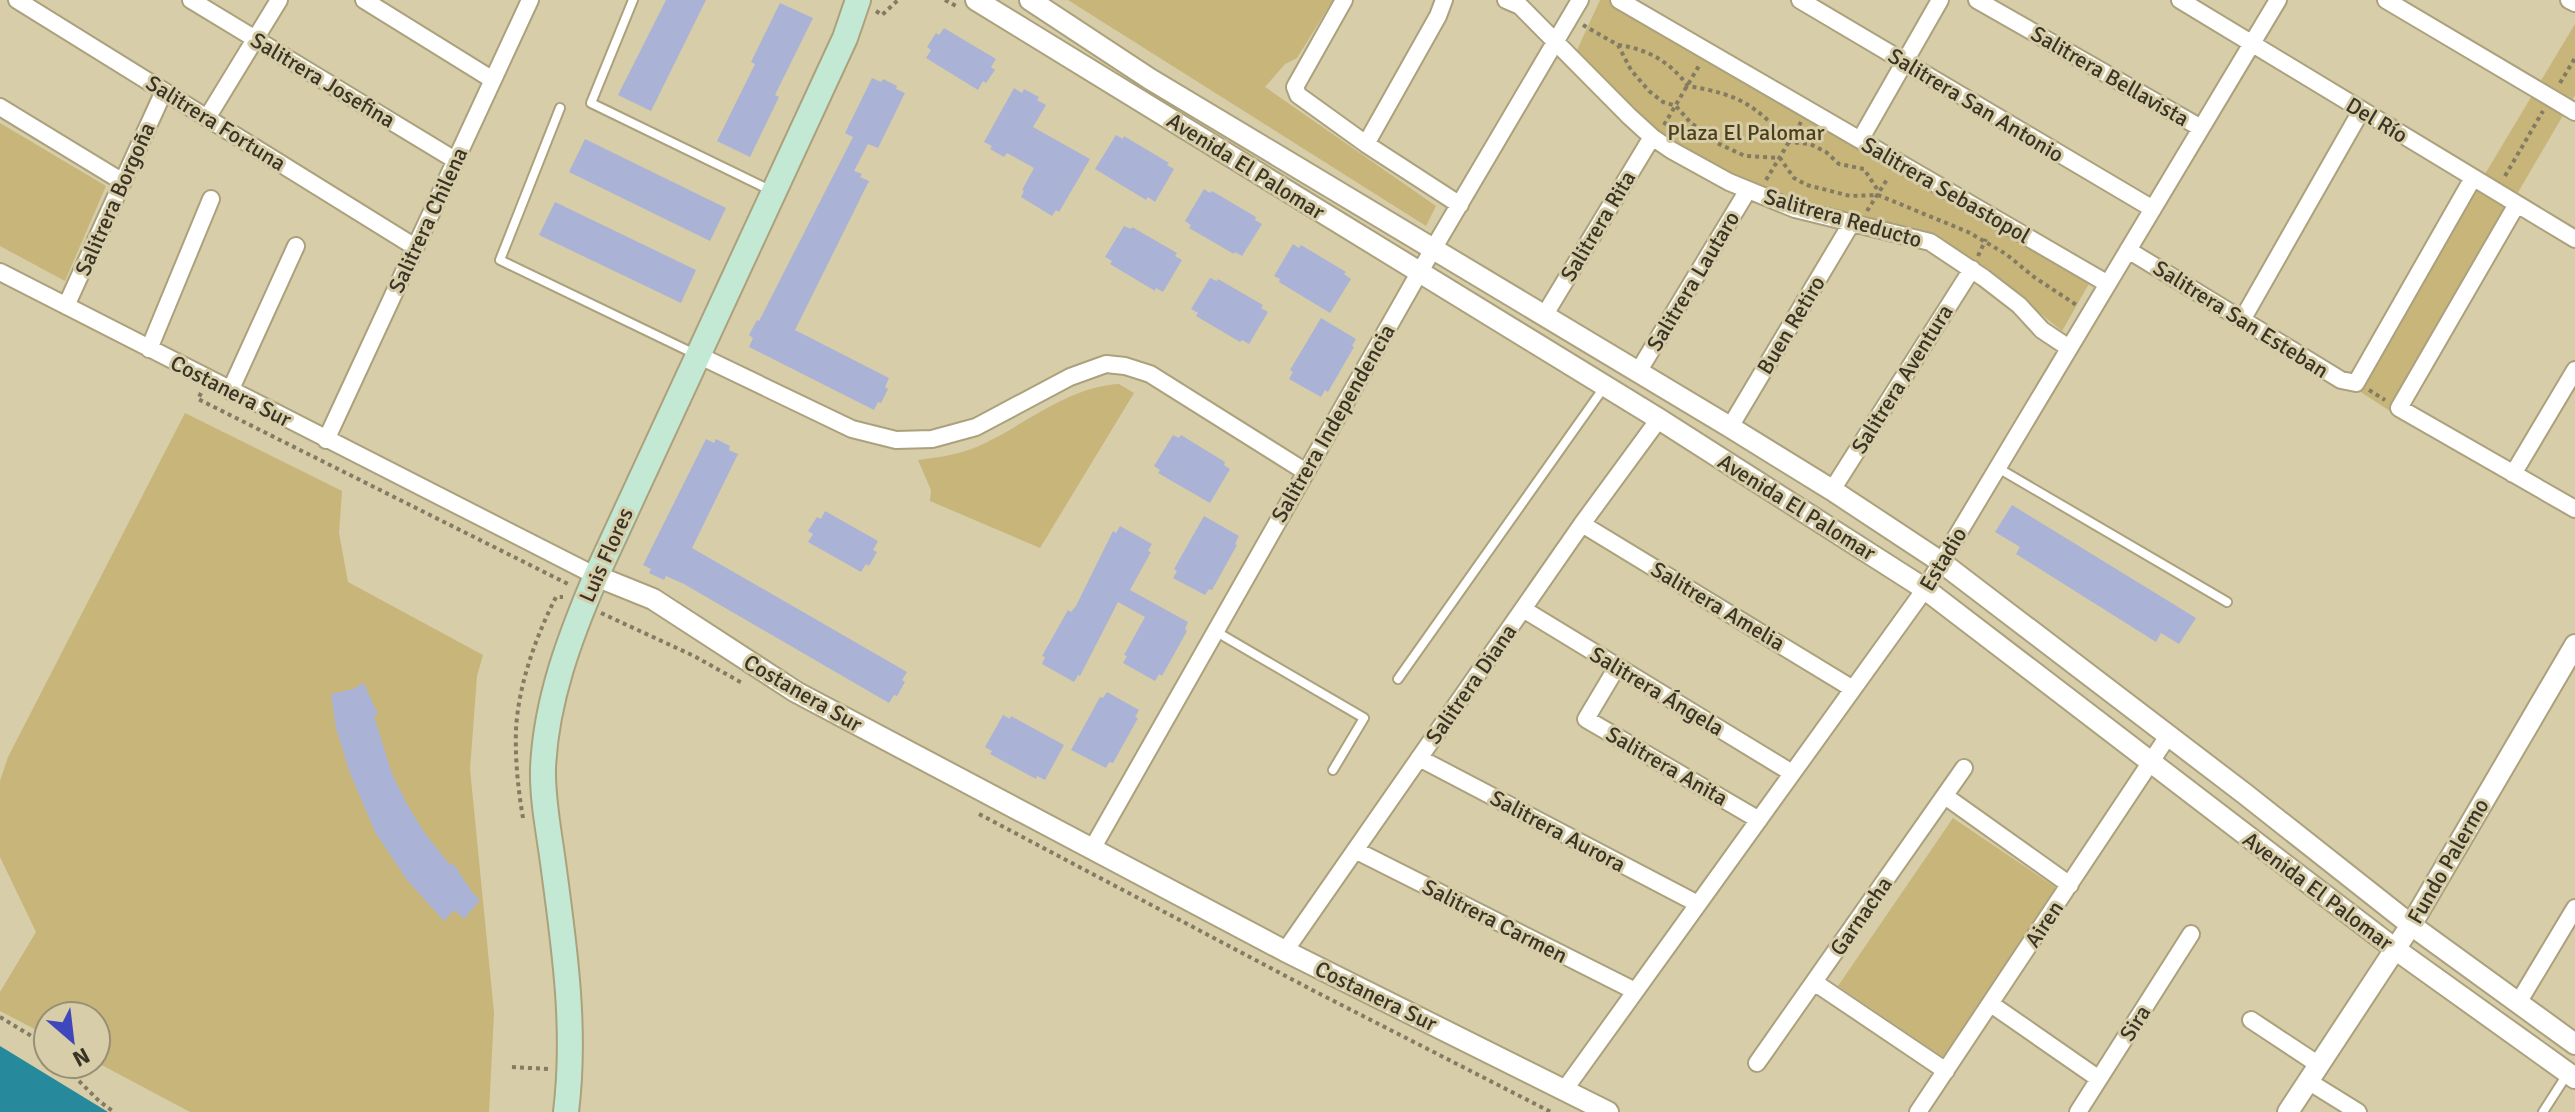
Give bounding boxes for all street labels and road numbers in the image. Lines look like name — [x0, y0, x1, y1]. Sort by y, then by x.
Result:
street label: Salitrera Bellavista — [2026, 20, 2194, 132]
street label: Salitrera Josefina — [246, 26, 400, 134]
street label: Salitrera San Antonio — [1883, 42, 2069, 168]
street label: Salitrera Fortuna — [141, 69, 291, 177]
street label: Del Río — [2341, 91, 2413, 149]
street label: Avenida El Palomar — [1162, 107, 1330, 225]
street label: Salitrera Borgoña — [69, 118, 161, 280]
street label: Salitrera Sebastopol — [1857, 131, 2035, 249]
street label: Salitrera Chilena — [382, 143, 474, 297]
street label: Salitrera Rita — [1555, 166, 1641, 286]
street label: Salitrera Reducto — [1761, 183, 1925, 253]
street label: Salitrera Lautaro — [1641, 206, 1745, 356]
street label: Salitrera San Esteban — [2148, 254, 2334, 384]
street label: Buen Retiro — [1751, 271, 1831, 379]
street label: Salitrera Aventura — [1845, 300, 1959, 458]
street label: Salitrera Independencia — [1265, 319, 1401, 527]
street label: Costanera Sur — [166, 349, 296, 433]
street label: Avenida El Palomar — [1713, 448, 1881, 566]
street label: Luis Flores — [573, 503, 639, 607]
street label: Estadio — [1913, 522, 1973, 596]
street label: Salitrera Amelia — [1646, 555, 1790, 657]
street label: Salitrera Diana — [1420, 619, 1522, 749]
street label: Salitrera Ángela — [1585, 640, 1729, 742]
street label: Costanera Sur — [739, 648, 867, 738]
street label: Salitrera Anita — [1601, 720, 1733, 812]
street label: Salitrera Aurora — [1486, 784, 1630, 878]
street label: Fundo Palermo — [2401, 793, 2495, 929]
street label: Avenida El Palomar — [2238, 826, 2398, 956]
street label: Garnacha — [1824, 871, 1898, 961]
street label: Salitrera Carmen — [1418, 873, 1572, 969]
street label: Airen — [2019, 896, 2069, 952]
street label: Costanera Sur — [1311, 955, 1441, 1037]
street label: Sira — [2114, 1000, 2156, 1046]

